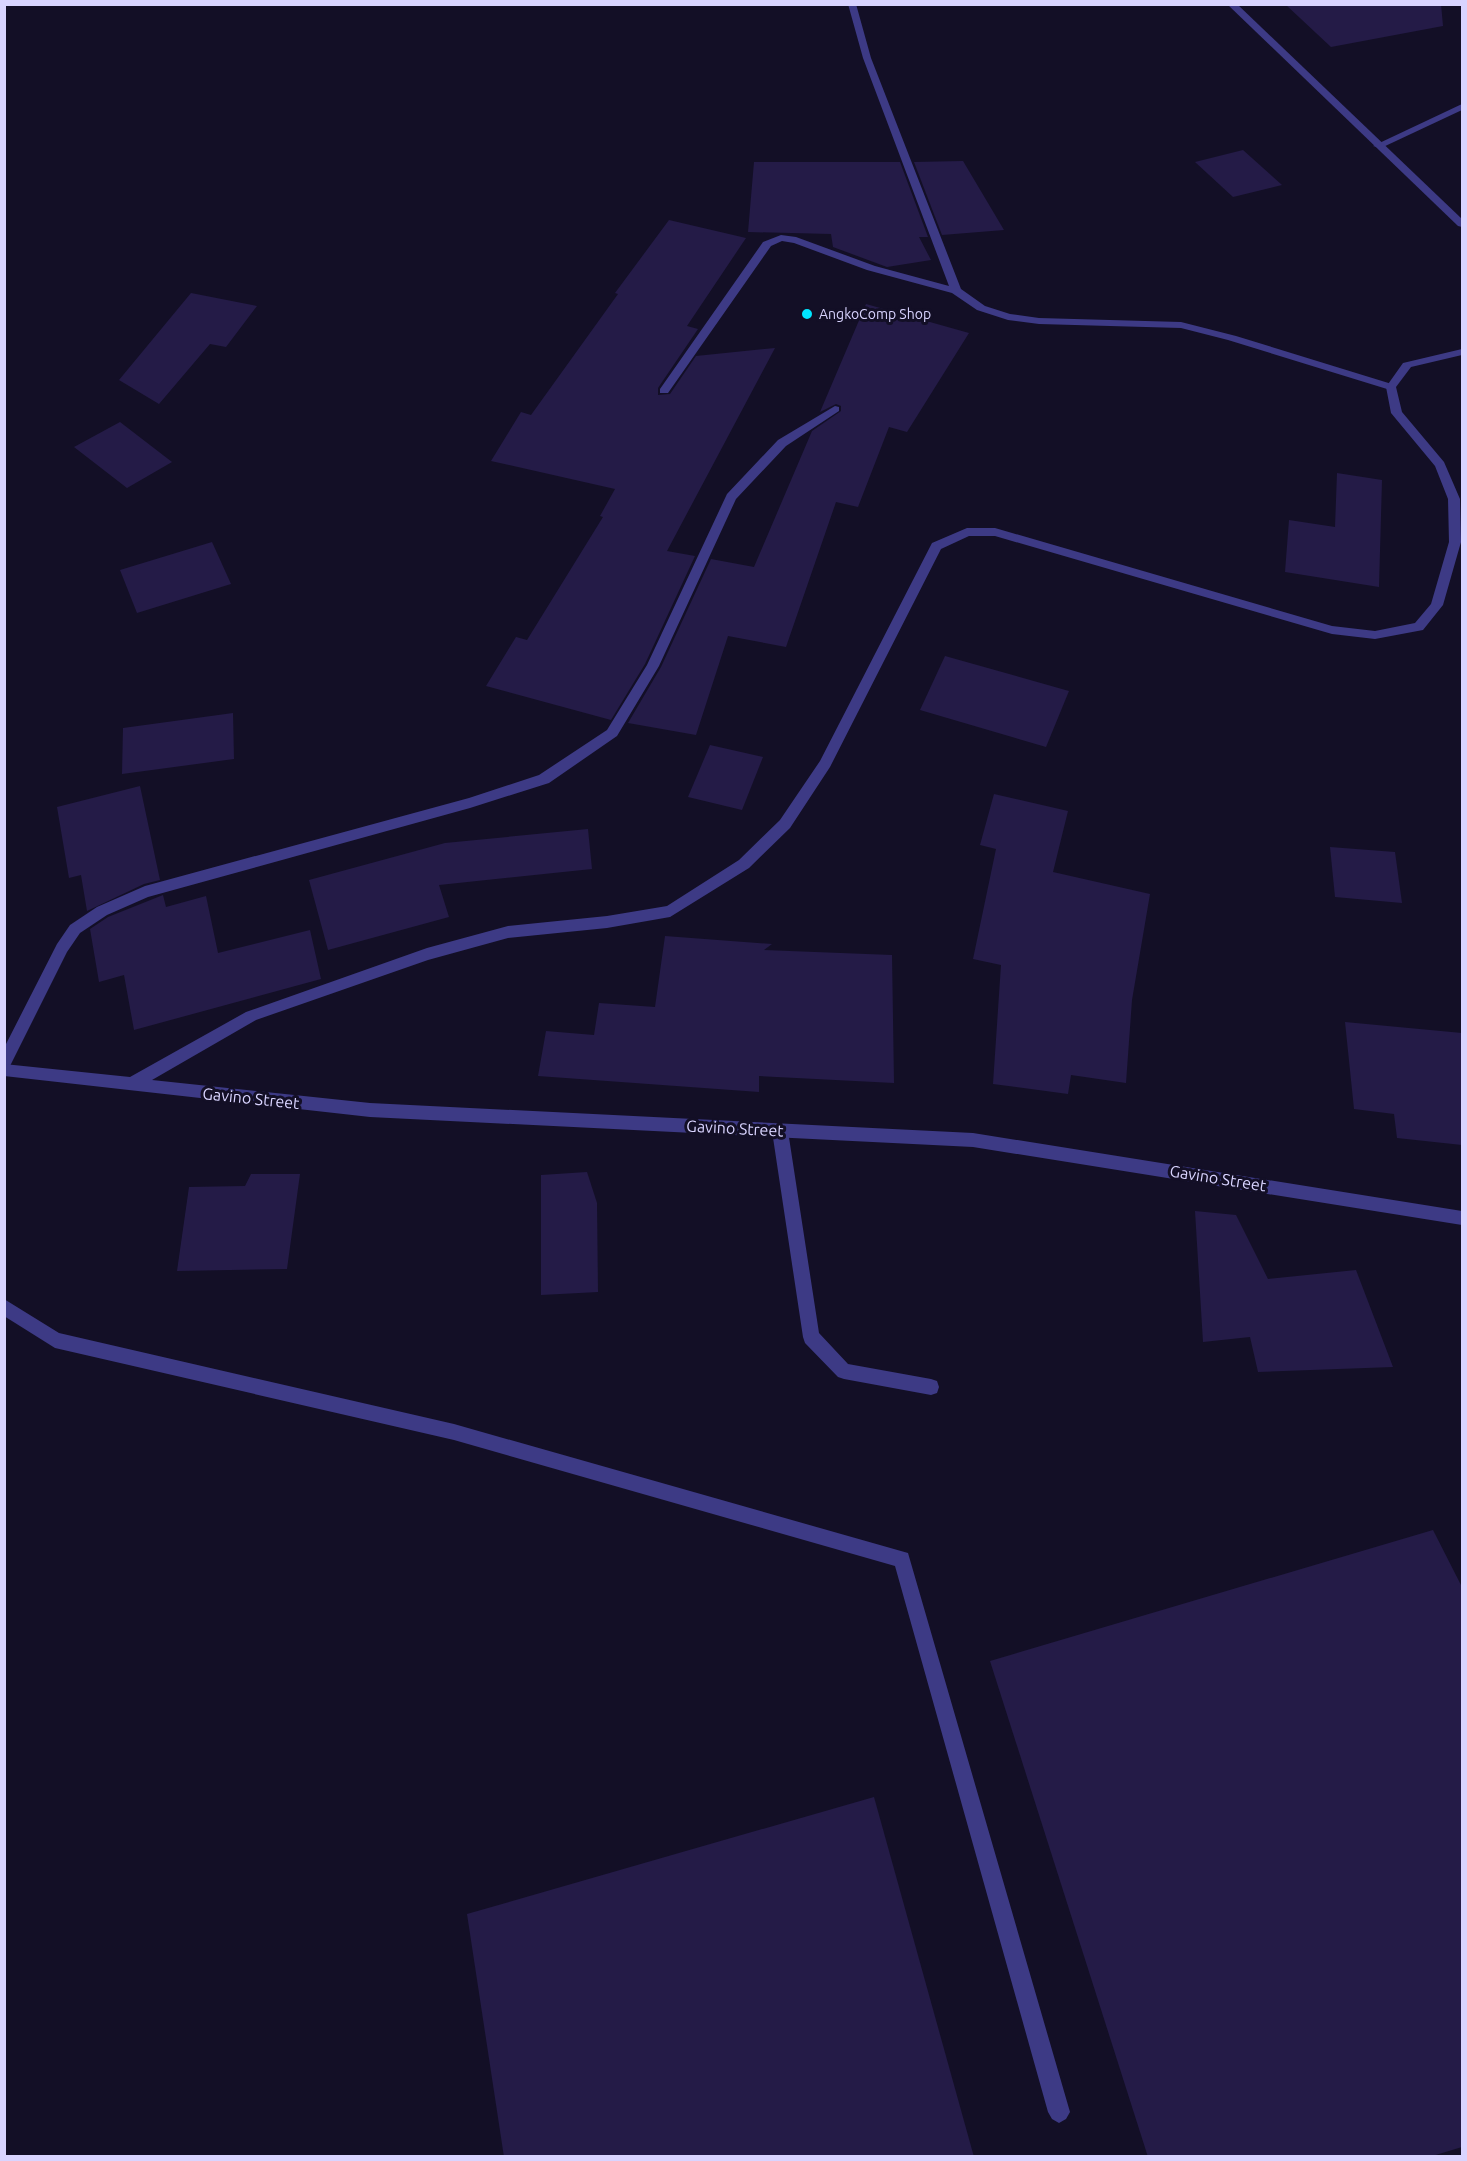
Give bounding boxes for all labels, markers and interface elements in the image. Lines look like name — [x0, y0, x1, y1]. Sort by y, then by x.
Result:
place label: AngkoComp Shop — [819, 306, 931, 322]
marker: AngkoComp Shop — [800, 307, 814, 321]
street label: Gavino Street — [202, 1084, 301, 1112]
street label: Gavino Street — [686, 1116, 785, 1140]
street label: Gavino Street — [1169, 1161, 1268, 1195]

